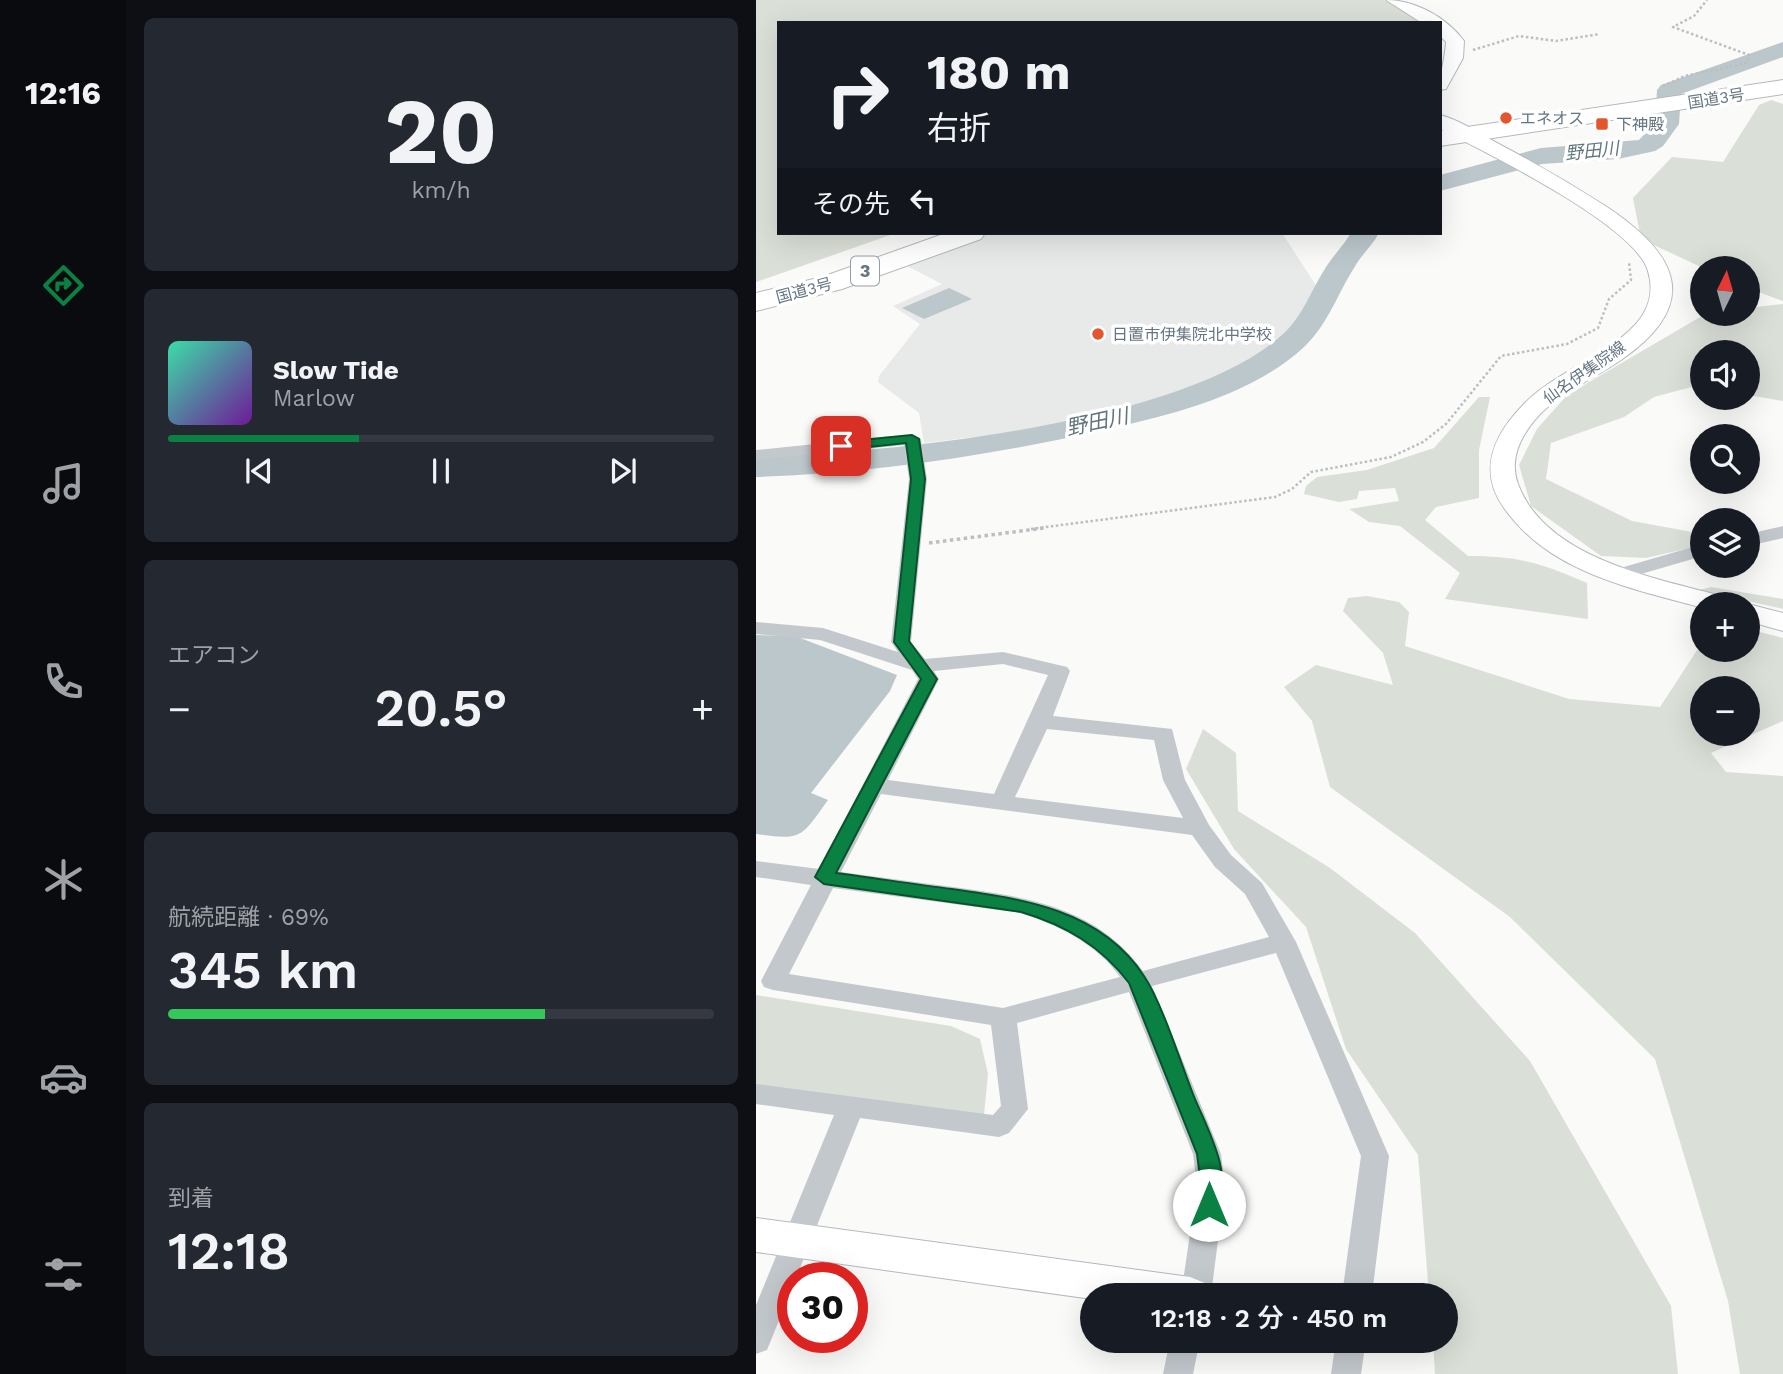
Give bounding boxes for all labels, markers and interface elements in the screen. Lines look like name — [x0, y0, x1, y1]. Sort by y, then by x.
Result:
text: 180 m — [927, 43, 1071, 101]
icon: right — [812, 49, 903, 140]
text: 12:16 — [25, 74, 101, 112]
text: 20 — [385, 78, 497, 185]
street label: 国道3号 — [1686, 85, 1746, 112]
text: 右折 — [927, 109, 991, 147]
place label: エネオス — [1520, 109, 1584, 128]
marker: エネオス — [1498, 110, 1514, 126]
place label: 下神殿 — [1616, 115, 1664, 134]
marker: 下神殿 — [1594, 116, 1610, 132]
water label: 野田川 — [1564, 137, 1622, 164]
text: km/h — [411, 177, 471, 204]
icon: left — [904, 182, 942, 220]
text: その先 — [812, 189, 890, 219]
road number: 3 — [851, 256, 879, 286]
north arrow — [1690, 256, 1760, 326]
map controls — [1690, 256, 1760, 746]
icon: directions — [39, 261, 88, 310]
street label: 国道3号 — [774, 274, 834, 307]
place label: 日置市伊集院北中学校 — [1112, 325, 1272, 344]
marker: 日置市伊集院北中学校 — [1090, 326, 1106, 342]
street label: 仙名伊集院線 — [1540, 337, 1629, 408]
button: sound — [1690, 340, 1760, 410]
text: Slow Tide — [273, 355, 399, 385]
text: Marlow — [273, 385, 355, 412]
water label: 野田川 — [1063, 402, 1132, 440]
pin — [811, 416, 871, 476]
button: search — [1690, 424, 1760, 494]
icon: arrive — [822, 427, 860, 465]
icon: previous — [240, 452, 278, 490]
icon: pause — [422, 452, 460, 490]
icon: next — [604, 452, 642, 490]
icon: music — [39, 459, 88, 508]
button: layers — [1690, 508, 1760, 578]
button: + — [1690, 592, 1760, 662]
text: エアコン — [168, 642, 260, 669]
icon: phone — [39, 657, 88, 706]
button: − — [1690, 676, 1760, 746]
text: 20.5° — [375, 678, 507, 739]
text: − — [168, 687, 191, 731]
text: + — [691, 687, 714, 731]
icon: climate — [39, 855, 88, 904]
text: 航続距離 · 69% — [168, 904, 329, 931]
text: 345 km — [168, 940, 358, 1001]
icon: car — [39, 1053, 88, 1102]
position arrow — [1172, 1168, 1246, 1242]
text: 到着 — [168, 1185, 214, 1212]
text: 12:18 — [168, 1221, 290, 1282]
icon: filters — [39, 1250, 88, 1299]
speed limit sign: 30 — [777, 1262, 868, 1353]
text: 12:18 · 2 分 · 450 m — [1151, 1303, 1387, 1333]

